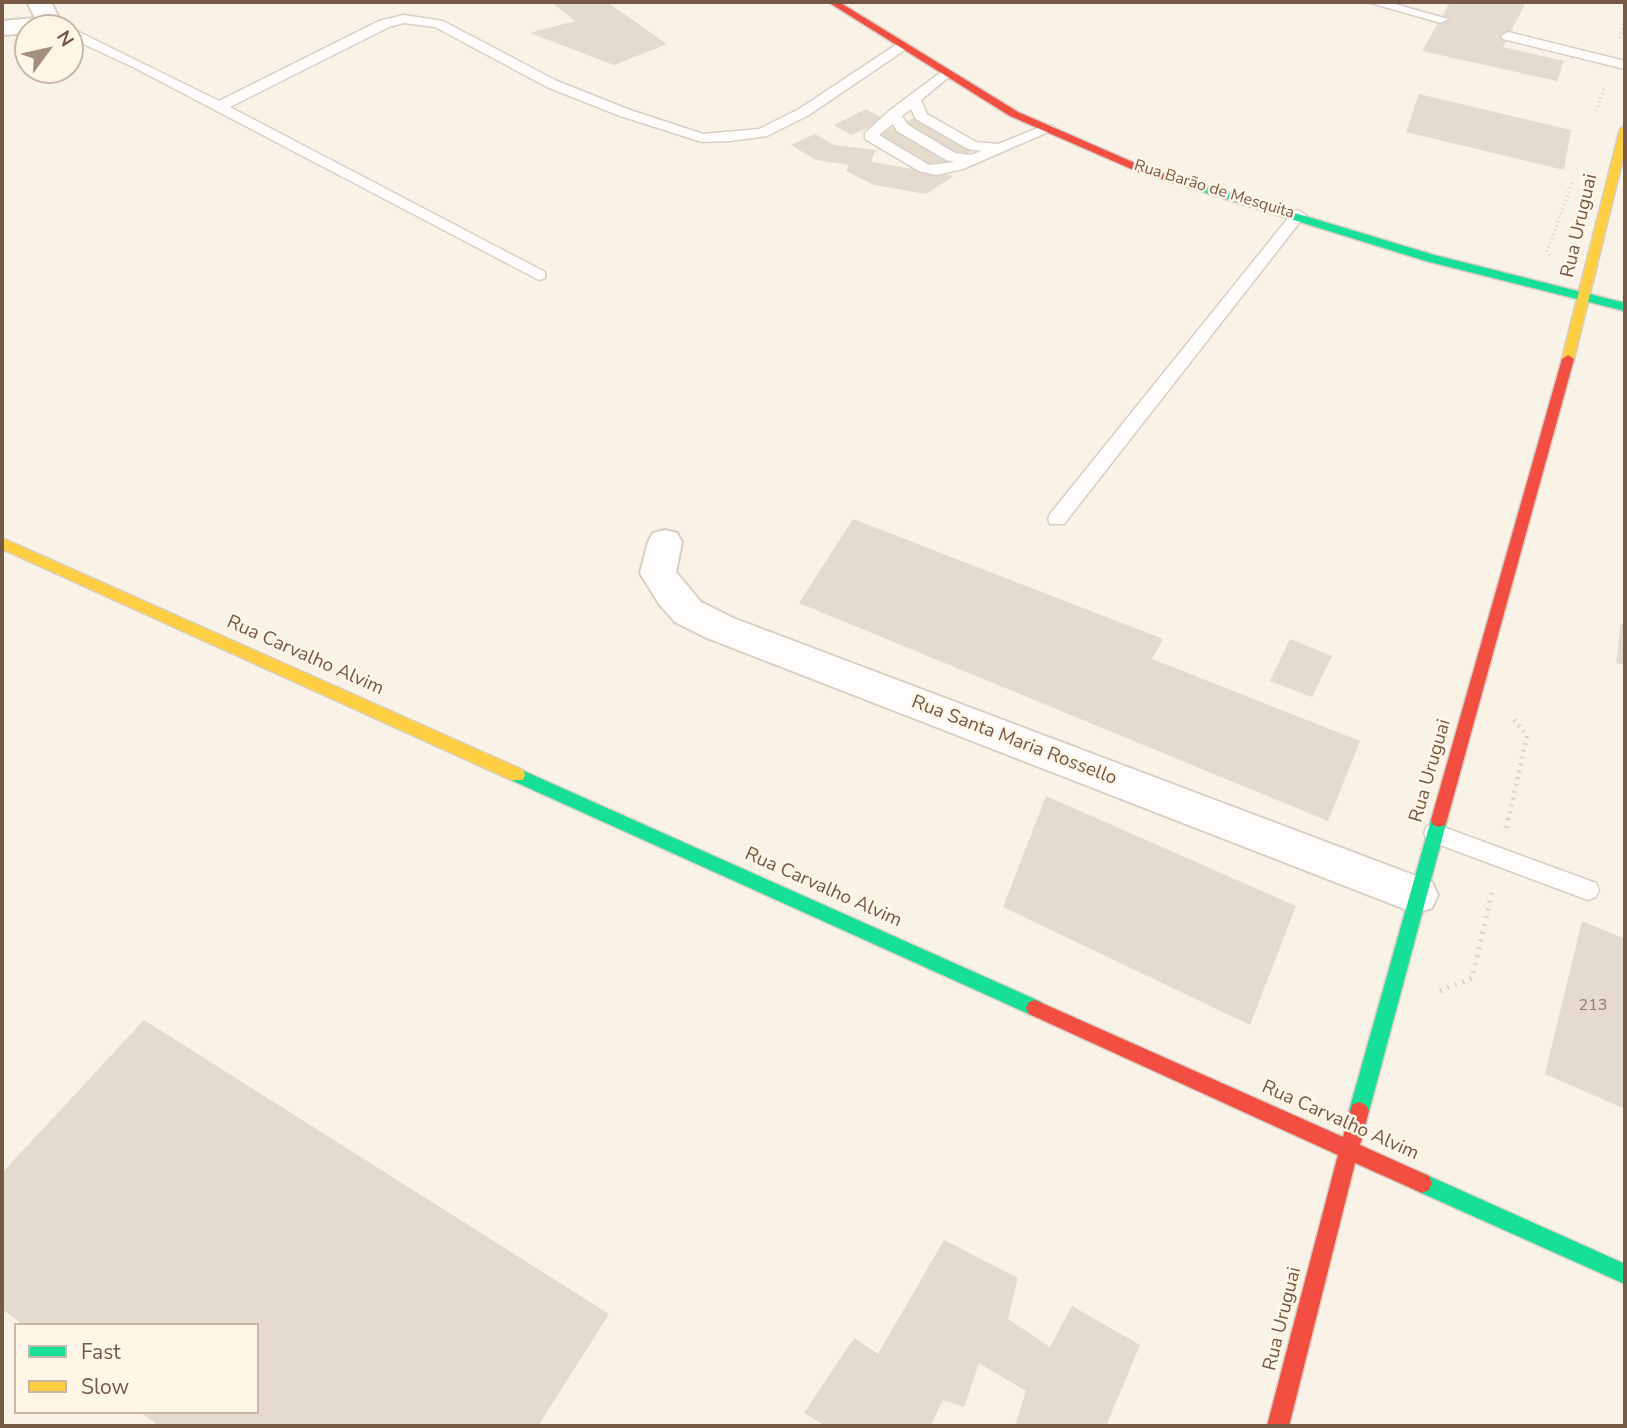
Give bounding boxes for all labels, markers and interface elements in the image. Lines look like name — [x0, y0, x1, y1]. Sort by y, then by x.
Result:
north arrow — [14, 14, 84, 84]
text: N — [50, 26, 80, 52]
street label: Rua Barão de Mesquita — [1132, 156, 1296, 224]
street label: Rua Uruguai — [1557, 172, 1603, 280]
street label: Rua Carvalho Alvim — [223, 611, 387, 701]
street label: Rua Santa Maria Rossello — [908, 691, 1120, 791]
street label: Rua Uruguai — [1405, 717, 1457, 825]
street label: Rua Carvalho Alvim — [741, 843, 905, 933]
house number: 213 — [1579, 996, 1607, 1016]
street label: Rua Carvalho Alvim — [1258, 1076, 1422, 1166]
street label: Rua Uruguai — [1259, 1265, 1307, 1373]
legend — [14, 1323, 259, 1414]
text: Fast — [81, 1338, 121, 1366]
text: Slow — [81, 1373, 129, 1401]

